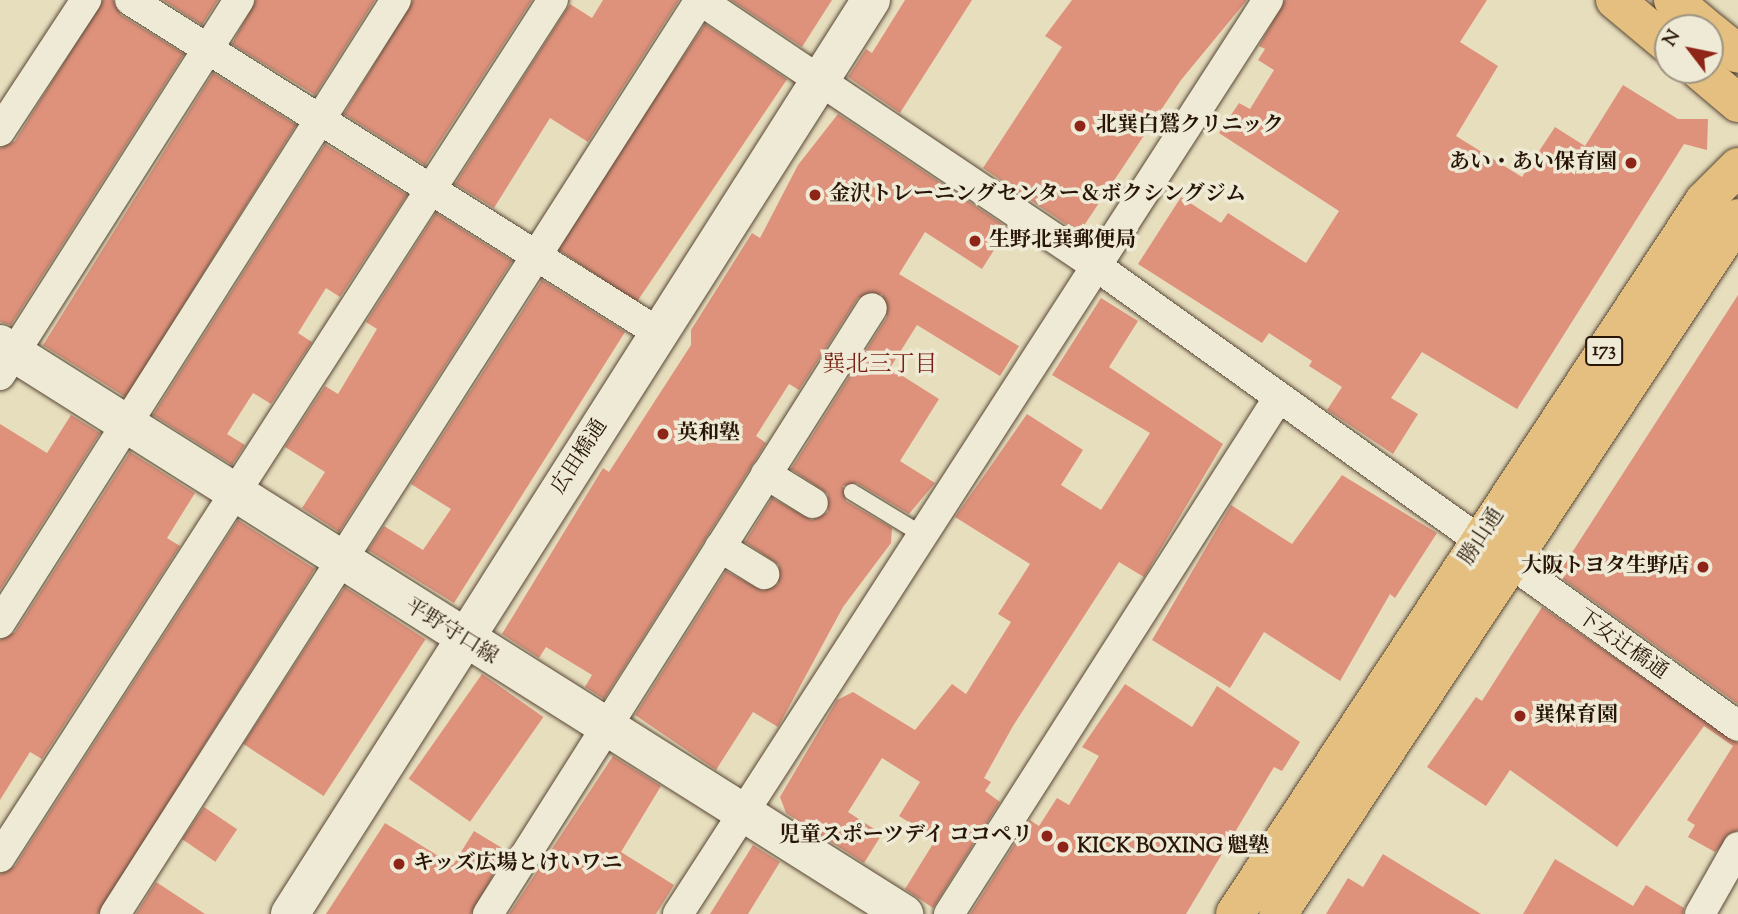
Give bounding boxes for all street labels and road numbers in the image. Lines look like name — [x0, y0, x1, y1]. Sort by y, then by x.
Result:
road number: 173 — [1585, 336, 1623, 366]
street label: 広田橋通 — [547, 415, 613, 499]
street label: 勝山通 — [1454, 504, 1510, 570]
street label: 平野守口線 — [400, 593, 502, 671]
street label: 下女辻橋通 — [1572, 605, 1672, 685]

